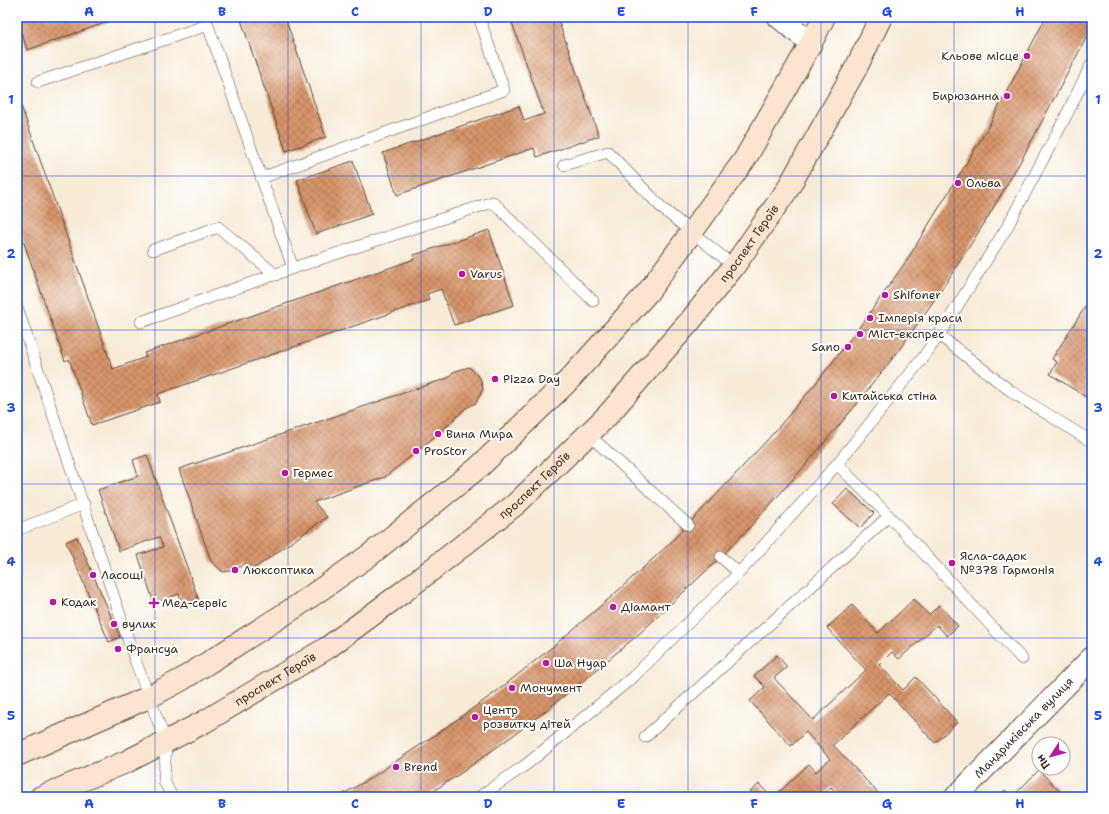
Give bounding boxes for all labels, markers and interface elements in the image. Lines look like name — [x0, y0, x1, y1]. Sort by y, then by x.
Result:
text: A — [84, 3, 94, 20]
text: B — [218, 3, 226, 20]
text: C — [351, 3, 359, 20]
text: D — [483, 3, 493, 20]
text: E — [617, 3, 626, 20]
text: F — [750, 3, 758, 20]
text: G — [882, 3, 893, 20]
text: H — [1015, 3, 1025, 20]
place label: Кльове місце — [941, 48, 1019, 64]
marker: Кльове місце — [1022, 51, 1032, 61]
place label: Бирюзанна — [932, 88, 1000, 104]
text: 1 — [8, 91, 14, 108]
marker: Бирюзанна — [1002, 91, 1012, 101]
text: 1 — [1095, 91, 1101, 108]
place label: Ольва — [966, 175, 1002, 191]
marker: Ольва — [953, 178, 963, 188]
street label: проспект Героїв — [716, 201, 782, 286]
text: 2 — [6, 245, 16, 262]
text: 2 — [1093, 245, 1103, 262]
place label: Varus — [470, 266, 502, 282]
marker: Varus — [457, 269, 467, 279]
place label: Shifoner — [893, 287, 941, 303]
marker: Shifoner — [880, 290, 890, 300]
place label: Імперія краси — [878, 310, 962, 326]
marker: Імперія краси — [865, 313, 875, 323]
place label: Міст-експрес — [868, 326, 944, 342]
marker: Міст-експрес — [855, 329, 865, 339]
place label: Sano — [811, 339, 840, 355]
marker: Sano — [843, 342, 853, 352]
place label: Pizza Day — [503, 371, 560, 387]
marker: Pizza Day — [490, 374, 500, 384]
place label: Китайська стіна — [842, 388, 937, 404]
marker: Китайська стіна — [829, 391, 839, 401]
text: 3 — [6, 399, 16, 416]
text: 3 — [1093, 399, 1103, 416]
place label: Вина Мира — [446, 426, 514, 442]
marker: Вина Мира — [433, 429, 443, 439]
place label: ProStor — [424, 443, 467, 459]
marker: ProStor — [411, 446, 421, 456]
street label: проспект Героїв — [496, 448, 573, 522]
place label: Гермес — [293, 465, 333, 481]
marker: Гермес — [280, 468, 290, 478]
place label: Ясла-садок №378 Гармонія — [960, 548, 1055, 578]
text: 4 — [6, 553, 16, 570]
text: 4 — [1093, 553, 1103, 570]
marker: Ясла-садок №378 Гармонія — [947, 558, 957, 568]
place label: Люксоптика — [243, 562, 315, 578]
marker: Люксоптика — [230, 565, 240, 575]
place label: Ласощі — [101, 567, 143, 583]
marker: Ласощі — [88, 570, 98, 580]
place label: Кодак — [61, 594, 97, 610]
place label: Мед-сервіс — [162, 595, 227, 611]
marker: Кодак — [48, 597, 58, 607]
marker: Мед-сервіс — [149, 598, 159, 608]
place label: Діамант — [621, 599, 671, 615]
marker: Діамант — [608, 602, 618, 612]
place label: вулик — [122, 616, 157, 632]
marker: вулик — [109, 619, 119, 629]
place label: Франсуа — [126, 641, 178, 657]
marker: Франсуа — [113, 644, 123, 654]
street label: проспект Героїв — [232, 648, 319, 710]
place label: Ша Нуар — [554, 655, 607, 671]
marker: Ша Нуар — [541, 658, 551, 668]
street label: Мандриківська вулиця — [971, 674, 1077, 782]
place label: Монумент — [520, 680, 583, 696]
marker: Монумент — [507, 683, 517, 693]
place label: Центр розвитку дітей — [483, 702, 571, 732]
text: 5 — [7, 707, 15, 724]
text: 5 — [1094, 707, 1102, 724]
marker: Центр розвитку дітей — [470, 712, 480, 722]
north arrow — [1031, 736, 1071, 776]
text: Пн — [1033, 751, 1054, 772]
place label: Brend — [404, 759, 438, 775]
marker: Brend — [391, 762, 401, 772]
text: A — [84, 795, 94, 812]
text: B — [218, 795, 226, 812]
text: C — [351, 795, 359, 812]
text: D — [483, 795, 493, 812]
text: E — [617, 795, 626, 812]
text: F — [750, 795, 758, 812]
text: G — [882, 795, 893, 812]
text: H — [1015, 795, 1025, 812]

